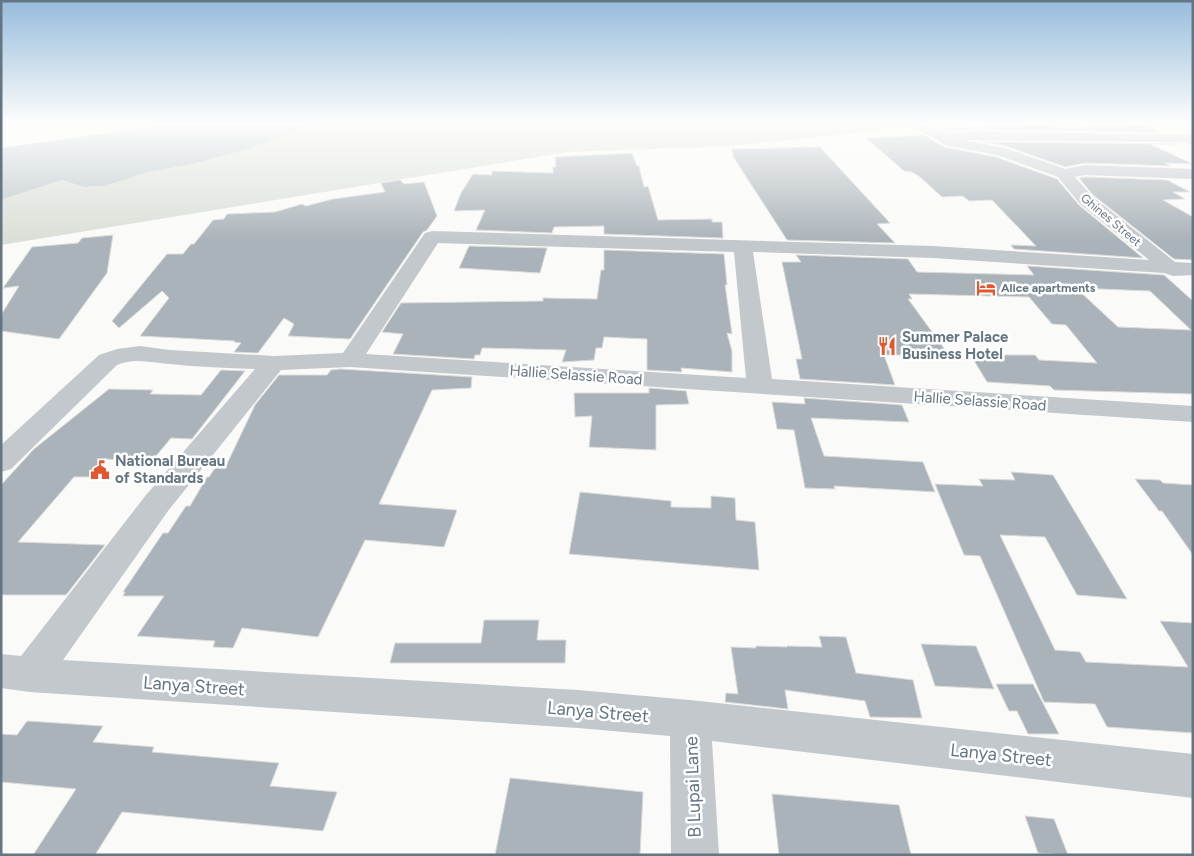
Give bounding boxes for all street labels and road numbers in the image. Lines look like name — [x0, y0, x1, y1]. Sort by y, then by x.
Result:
street label: Ghines Street — [1078, 191, 1144, 249]
street label: Hallie Selassie Road — [509, 361, 643, 389]
street label: Hallie Selassie Road — [913, 387, 1047, 415]
street label: Lanya Street — [142, 671, 246, 701]
street label: Lanya Street — [546, 697, 650, 727]
street label: B Lupai Lane — [680, 736, 706, 838]
street label: Lanya Street — [949, 739, 1053, 771]

